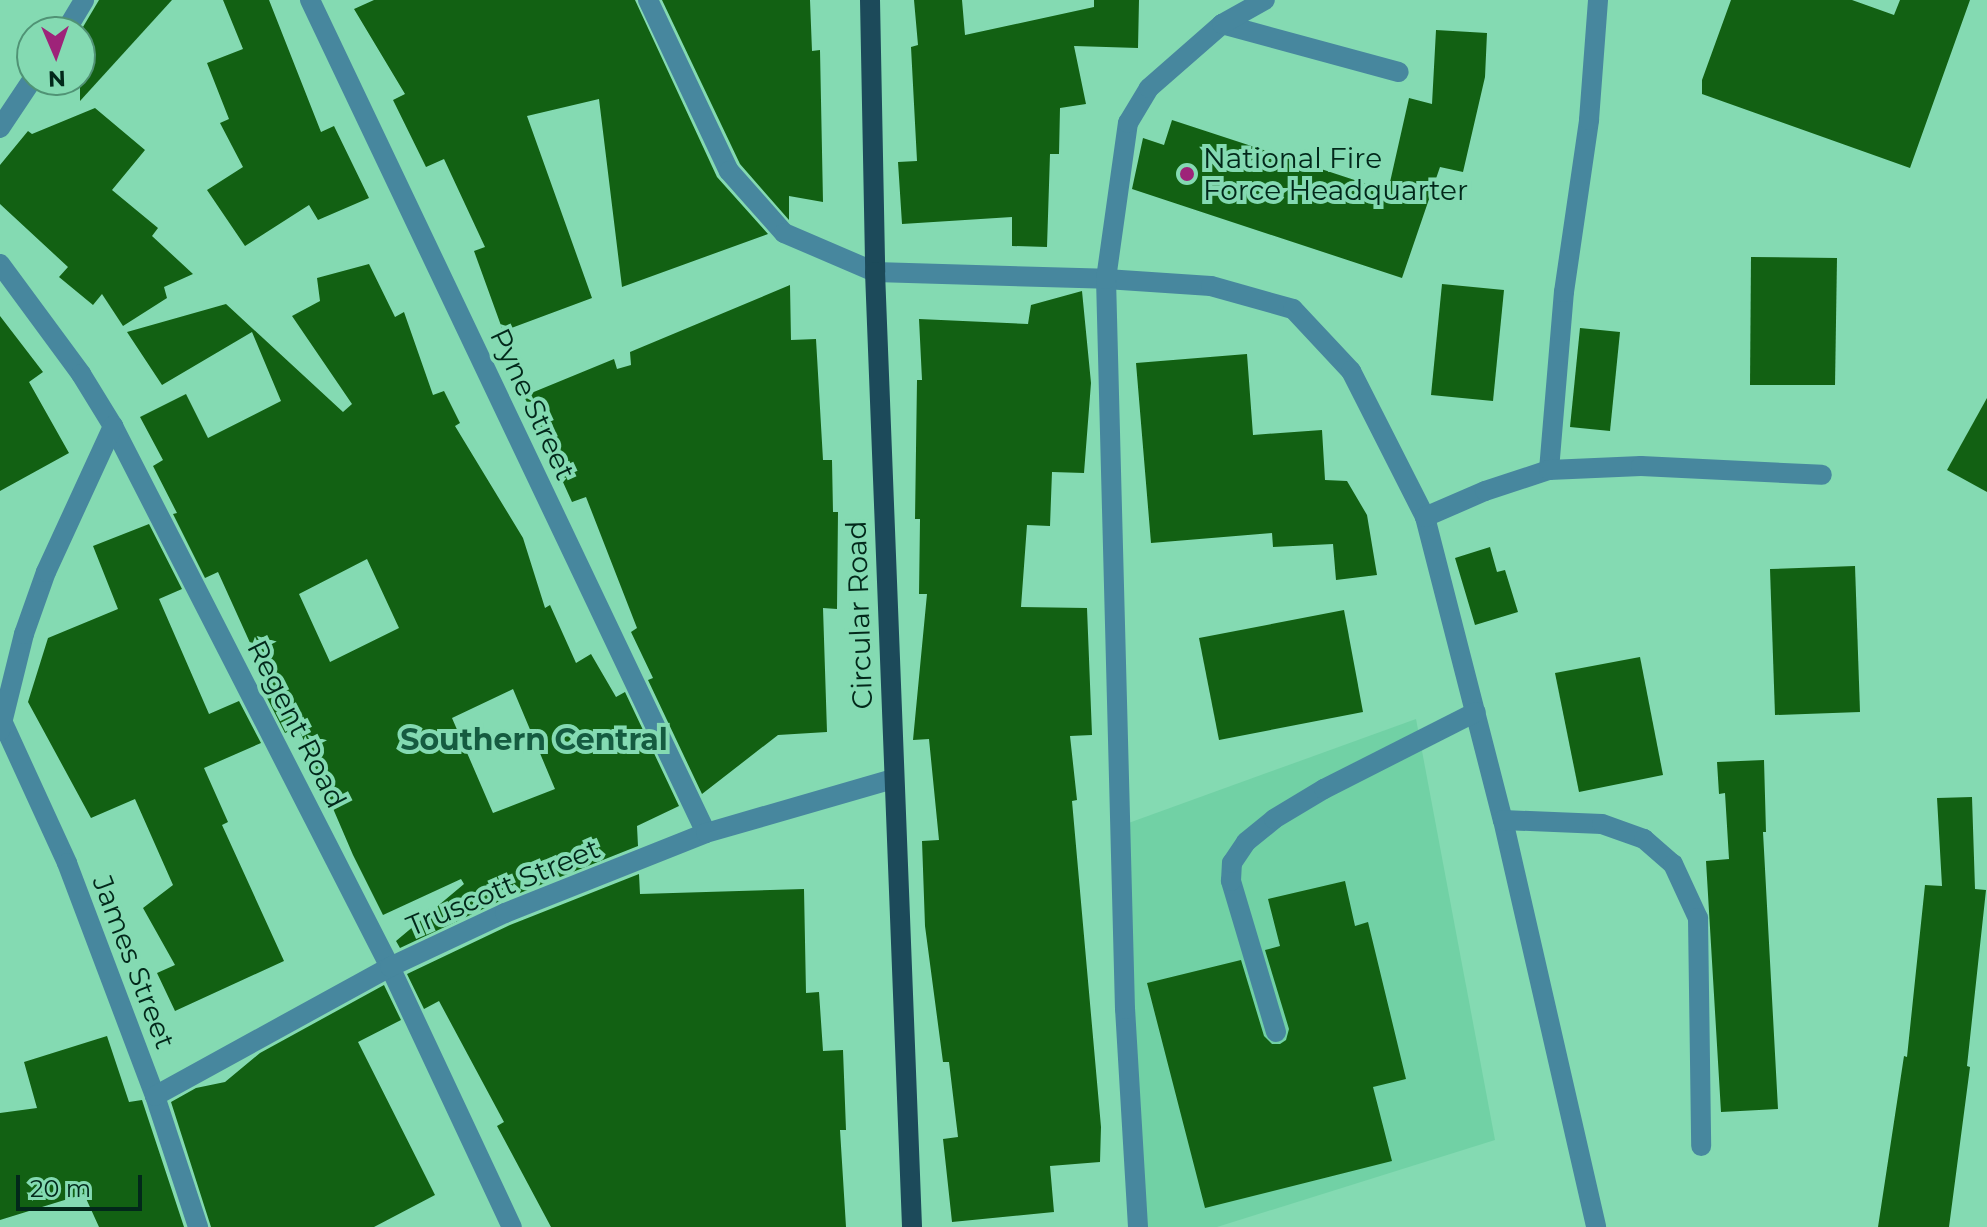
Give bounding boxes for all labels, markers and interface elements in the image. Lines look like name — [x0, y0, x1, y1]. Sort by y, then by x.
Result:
north arrow — [16, 16, 96, 96]
text: N — [47, 65, 66, 92]
place label: National Fire Force Headquarter — [1203, 141, 1468, 207]
marker: National Fire Force Headquarter — [1178, 165, 1196, 183]
street label: Pyne Street — [483, 323, 583, 485]
street label: Circular Road — [839, 520, 879, 710]
street label: Regent Road — [240, 634, 354, 814]
district label: Southern Central — [400, 722, 668, 758]
street label: Truscott Street — [401, 831, 605, 943]
street label: James Street — [86, 871, 182, 1053]
scale bar — [20, 1159, 146, 1209]
text: 20 m — [30, 1174, 91, 1203]

